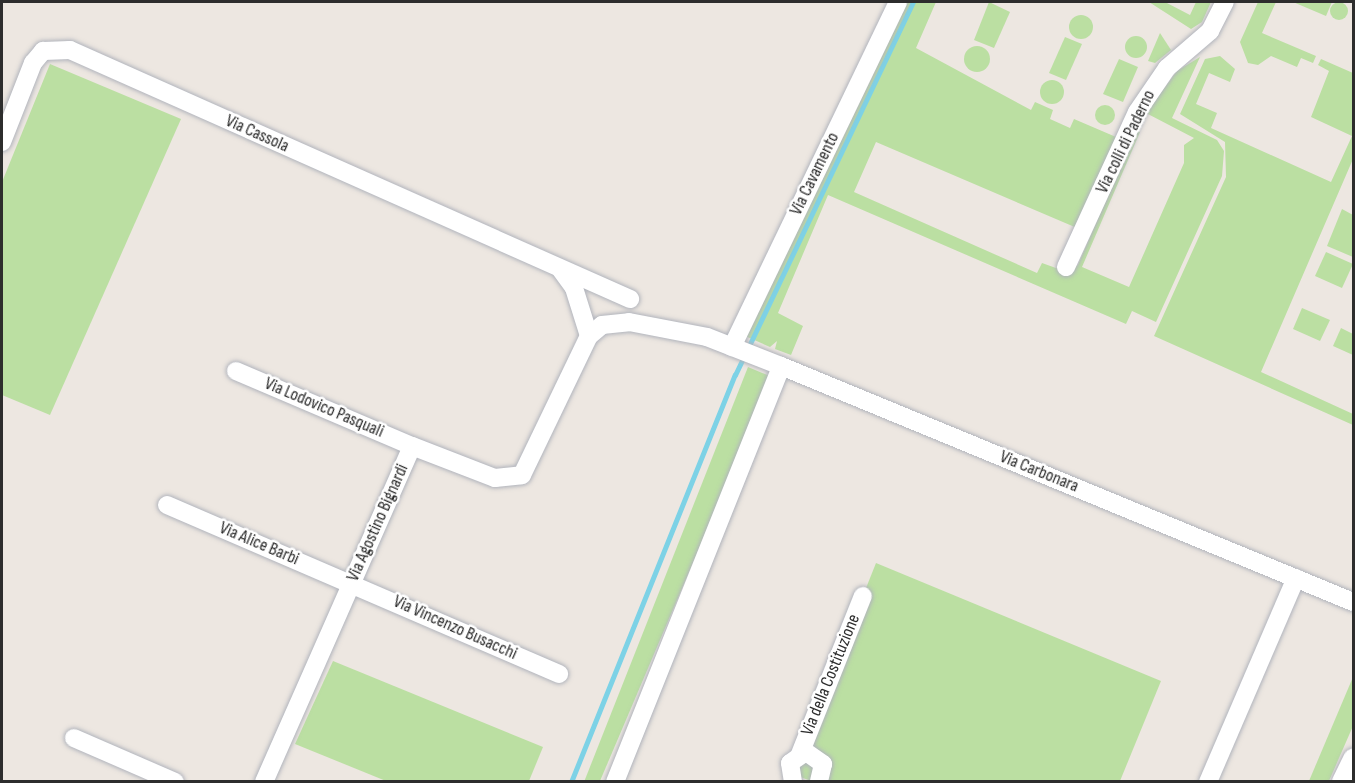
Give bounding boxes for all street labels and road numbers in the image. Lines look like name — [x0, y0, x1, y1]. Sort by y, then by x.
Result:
street label: Via colli di Paderno — [1092, 87, 1160, 197]
street label: Via Cassola — [222, 110, 292, 158]
street label: Via Cavamento — [786, 129, 844, 219]
street label: Via Lodovico Pasquali — [261, 373, 387, 443]
street label: Via Carbonara — [996, 446, 1082, 498]
street label: Via Agostino Bignardi — [343, 461, 413, 585]
street label: Via Alice Barbi — [216, 518, 302, 570]
street label: Via Vincenzo Busacchi — [390, 591, 520, 665]
street label: Via della Costituzione — [797, 611, 865, 739]

